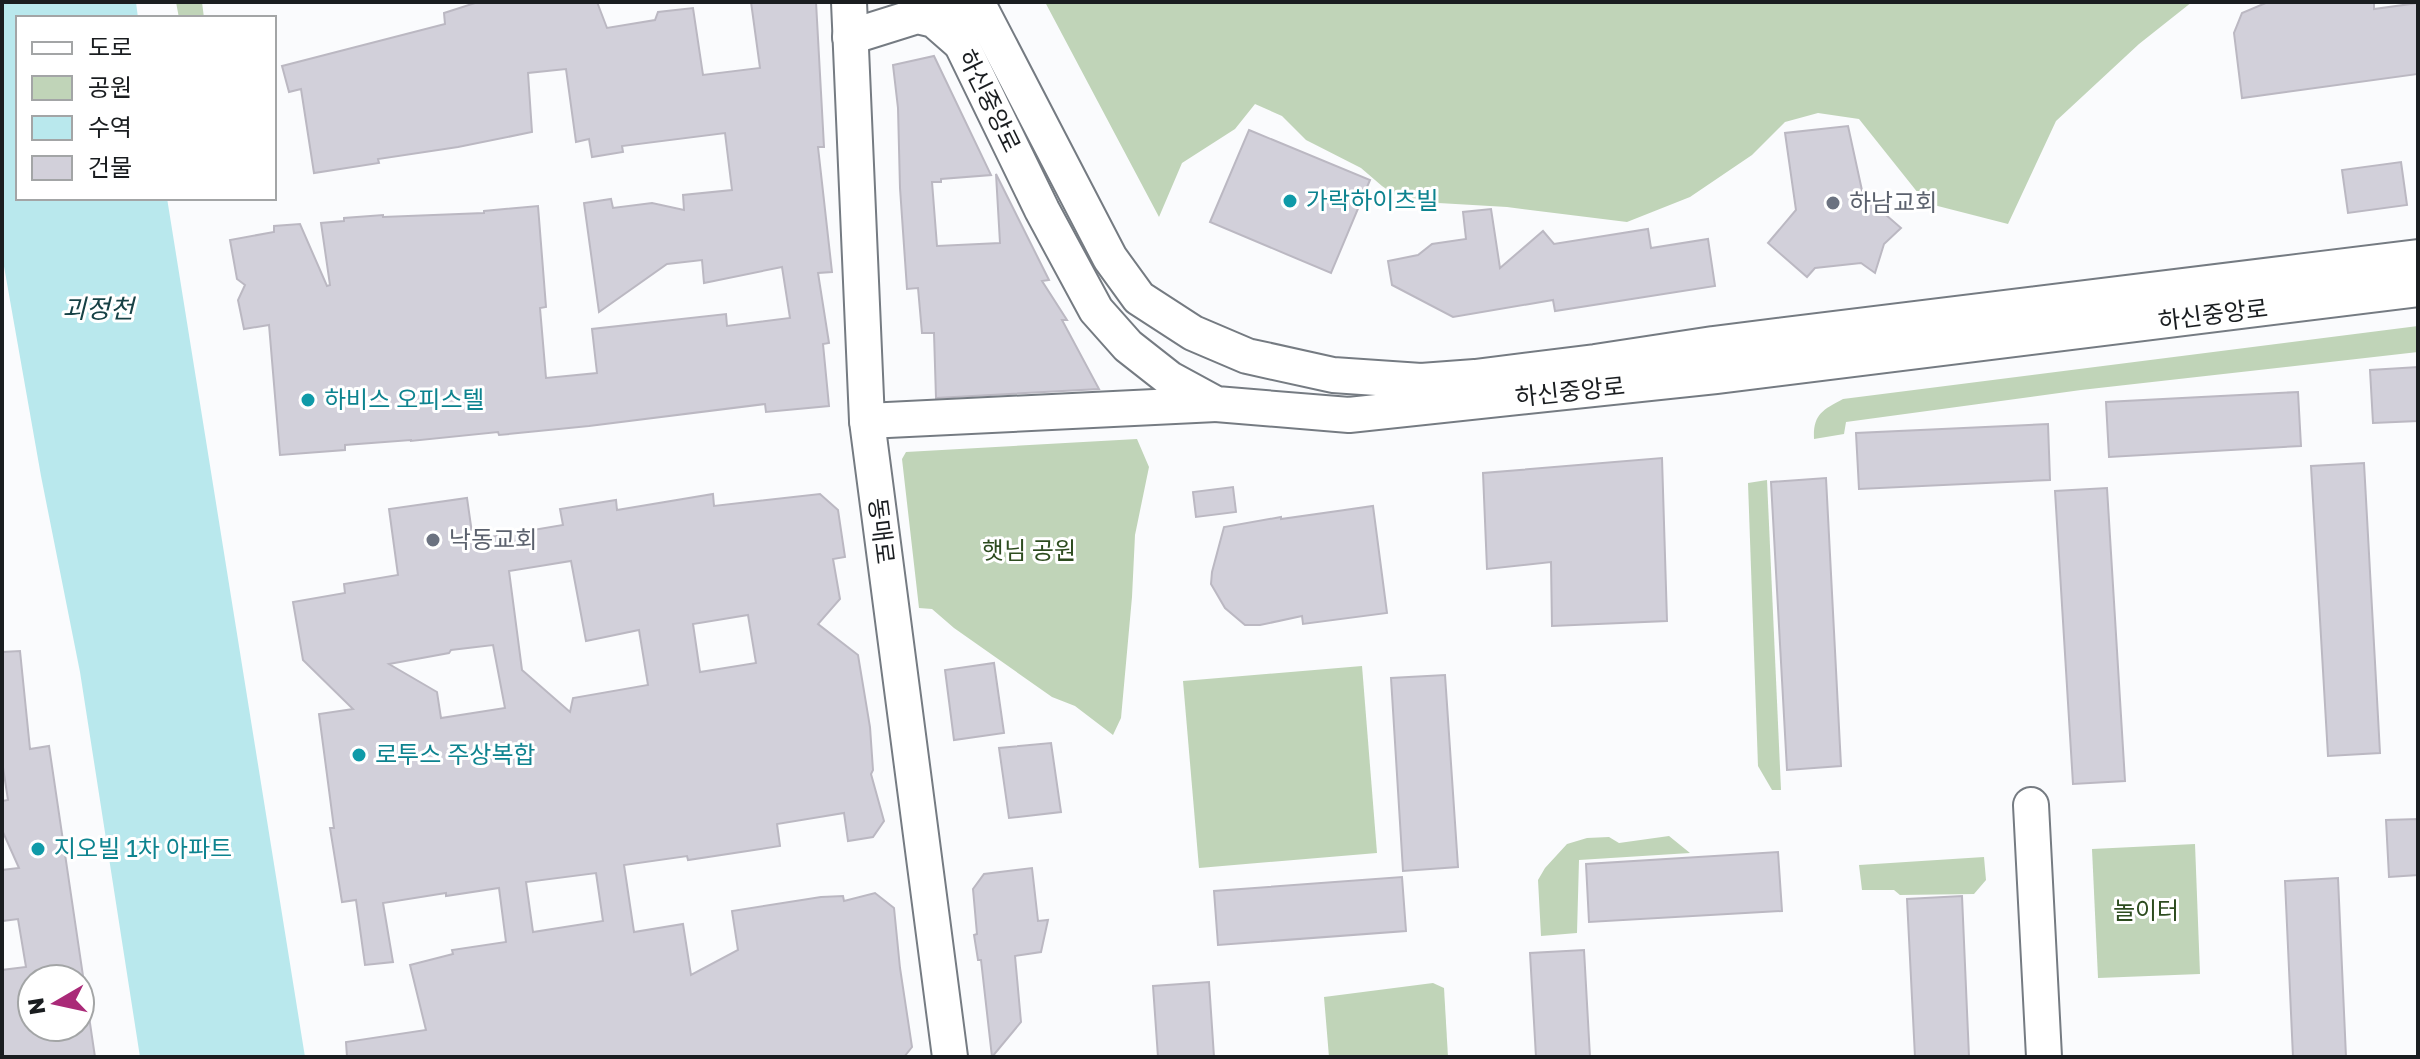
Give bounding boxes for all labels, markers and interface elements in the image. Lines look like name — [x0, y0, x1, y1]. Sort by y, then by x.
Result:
legend — [16, 16, 276, 200]
text: 도로 — [88, 32, 132, 61]
street label: 하신중앙로 — [953, 44, 1028, 156]
text: 공원 — [88, 72, 132, 101]
text: 수역 — [88, 112, 132, 141]
text: 건물 — [88, 152, 132, 181]
place label: 가락하이츠빌 — [1306, 185, 1438, 214]
place label: 하남교회 — [1849, 187, 1937, 216]
marker: 가락하이츠빌 — [1281, 192, 1299, 210]
marker: 하남교회 — [1824, 194, 1842, 212]
street label: 하신중앙로 — [2156, 292, 2269, 335]
water label: 괴정천 — [62, 293, 137, 324]
street label: 하신중앙로 — [1513, 370, 1626, 411]
place label: 하비스 오피스텔 — [324, 384, 485, 413]
marker: 하비스 오피스텔 — [299, 391, 317, 409]
street label: 동매로 — [864, 496, 901, 565]
place label: 낙동교회 — [449, 524, 537, 553]
marker: 낙동교회 — [424, 531, 442, 549]
park label: 햇님 공원 — [982, 535, 1076, 564]
place label: 로투스 주상복합 — [375, 739, 536, 768]
marker: 로투스 주상복합 — [350, 746, 368, 764]
place label: 지오빌 1차 아파트 — [54, 833, 232, 862]
marker: 지오빌 1차 아파트 — [29, 840, 47, 858]
park label: 놀이터 — [2113, 895, 2179, 924]
north arrow — [16, 963, 96, 1043]
text: N — [21, 996, 50, 1017]

